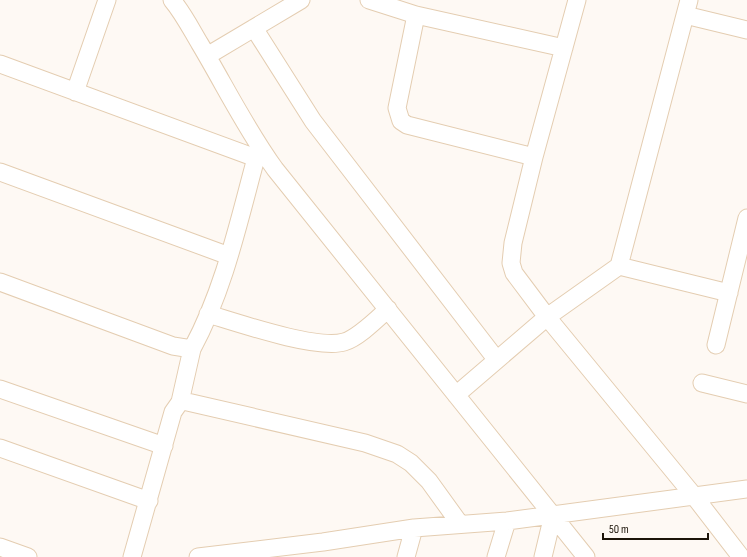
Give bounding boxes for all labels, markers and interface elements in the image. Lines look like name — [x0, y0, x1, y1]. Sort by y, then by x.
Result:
scale bar — [603, 515, 708, 541]
text: 50 m — [609, 522, 629, 537]

